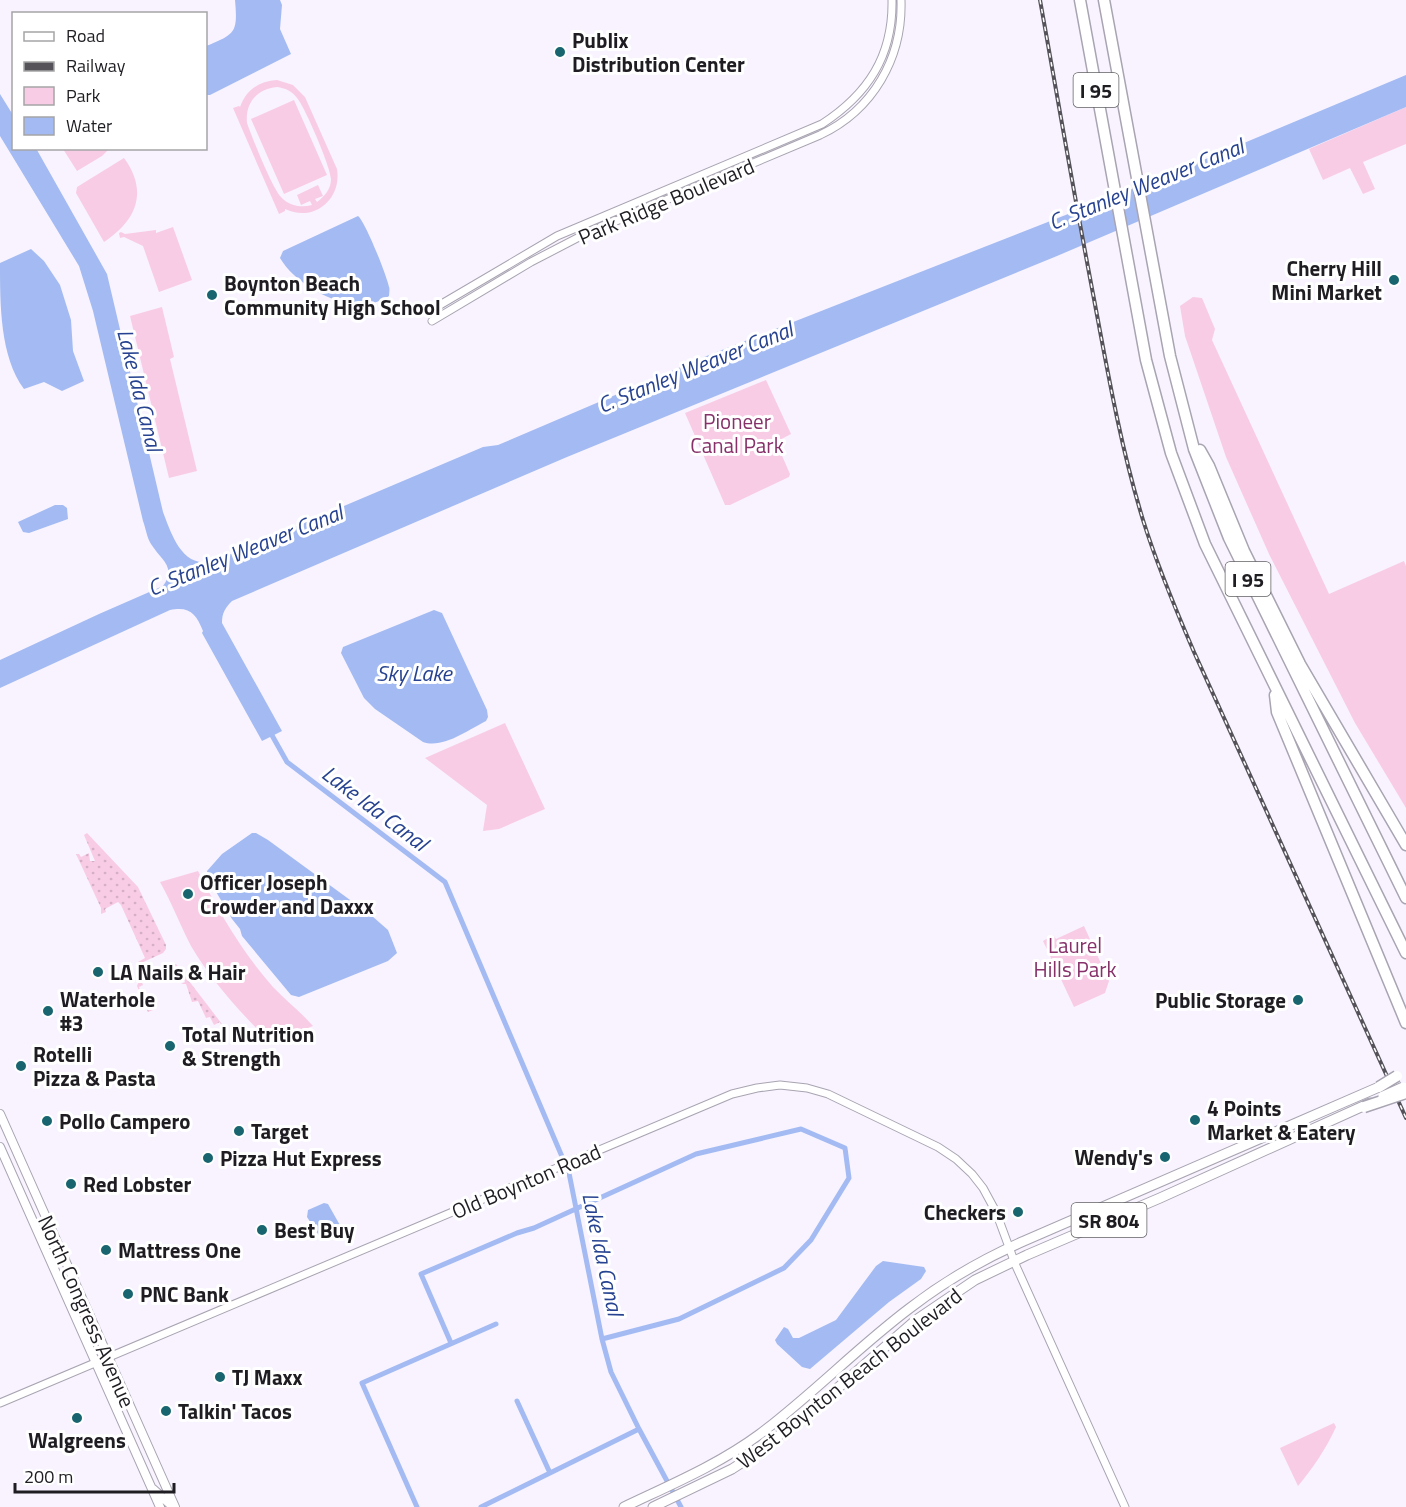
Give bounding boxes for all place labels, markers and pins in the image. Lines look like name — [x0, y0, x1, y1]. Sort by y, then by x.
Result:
place label: Publix Distribution Center — [572, 24, 745, 80]
marker: Publix Distribution Center — [553, 45, 567, 59]
place label: Cherry Hill Mini Market — [1271, 252, 1382, 308]
place label: Boynton Beach Community High School — [224, 267, 441, 323]
marker: Cherry Hill Mini Market — [1387, 273, 1401, 287]
marker: Boynton Beach Community High School — [205, 288, 219, 302]
place label: Officer Joseph Crowder and Daxxx — [200, 866, 374, 922]
marker: Officer Joseph Crowder and Daxxx — [181, 887, 195, 901]
place label: LA Nails & Hair — [110, 956, 246, 988]
marker: LA Nails & Hair — [91, 965, 105, 979]
place label: Waterhole #3 — [60, 983, 155, 1039]
place label: Public Storage — [1155, 984, 1286, 1016]
marker: Public Storage — [1291, 993, 1305, 1007]
marker: Waterhole #3 — [41, 1004, 55, 1018]
place label: Total Nutrition & Strength — [182, 1018, 314, 1074]
place label: Rotelli Pizza & Pasta — [33, 1038, 156, 1094]
marker: Total Nutrition & Strength — [163, 1039, 177, 1053]
marker: Rotelli Pizza & Pasta — [14, 1059, 28, 1073]
place label: 4 Points Market & Eatery — [1207, 1092, 1356, 1148]
place label: Pollo Campero — [59, 1105, 191, 1137]
marker: 4 Points Market & Eatery — [1188, 1113, 1202, 1127]
marker: Pollo Campero — [40, 1114, 54, 1128]
place label: Target — [251, 1115, 309, 1147]
marker: Target — [232, 1124, 246, 1138]
place label: Wendy's — [1075, 1141, 1153, 1173]
place label: Pizza Hut Express — [220, 1142, 382, 1174]
marker: Wendy's — [1158, 1150, 1172, 1164]
marker: Pizza Hut Express — [201, 1151, 215, 1165]
place label: Red Lobster — [83, 1168, 191, 1200]
marker: Red Lobster — [64, 1177, 78, 1191]
place label: Checkers — [924, 1196, 1006, 1228]
marker: Checkers — [1011, 1205, 1025, 1219]
place label: Best Buy — [274, 1214, 355, 1246]
marker: Best Buy — [255, 1223, 269, 1237]
place label: Mattress One — [118, 1234, 241, 1266]
marker: Mattress One — [99, 1243, 113, 1257]
place label: PNC Bank — [140, 1278, 229, 1310]
marker: PNC Bank — [121, 1287, 135, 1301]
place label: TJ Maxx — [232, 1361, 303, 1393]
marker: TJ Maxx — [213, 1370, 227, 1384]
place label: Talkin' Tacos — [178, 1395, 292, 1427]
marker: Talkin' Tacos — [159, 1404, 173, 1418]
marker: Walgreens — [70, 1411, 84, 1425]
place label: Walgreens — [28, 1424, 126, 1456]

